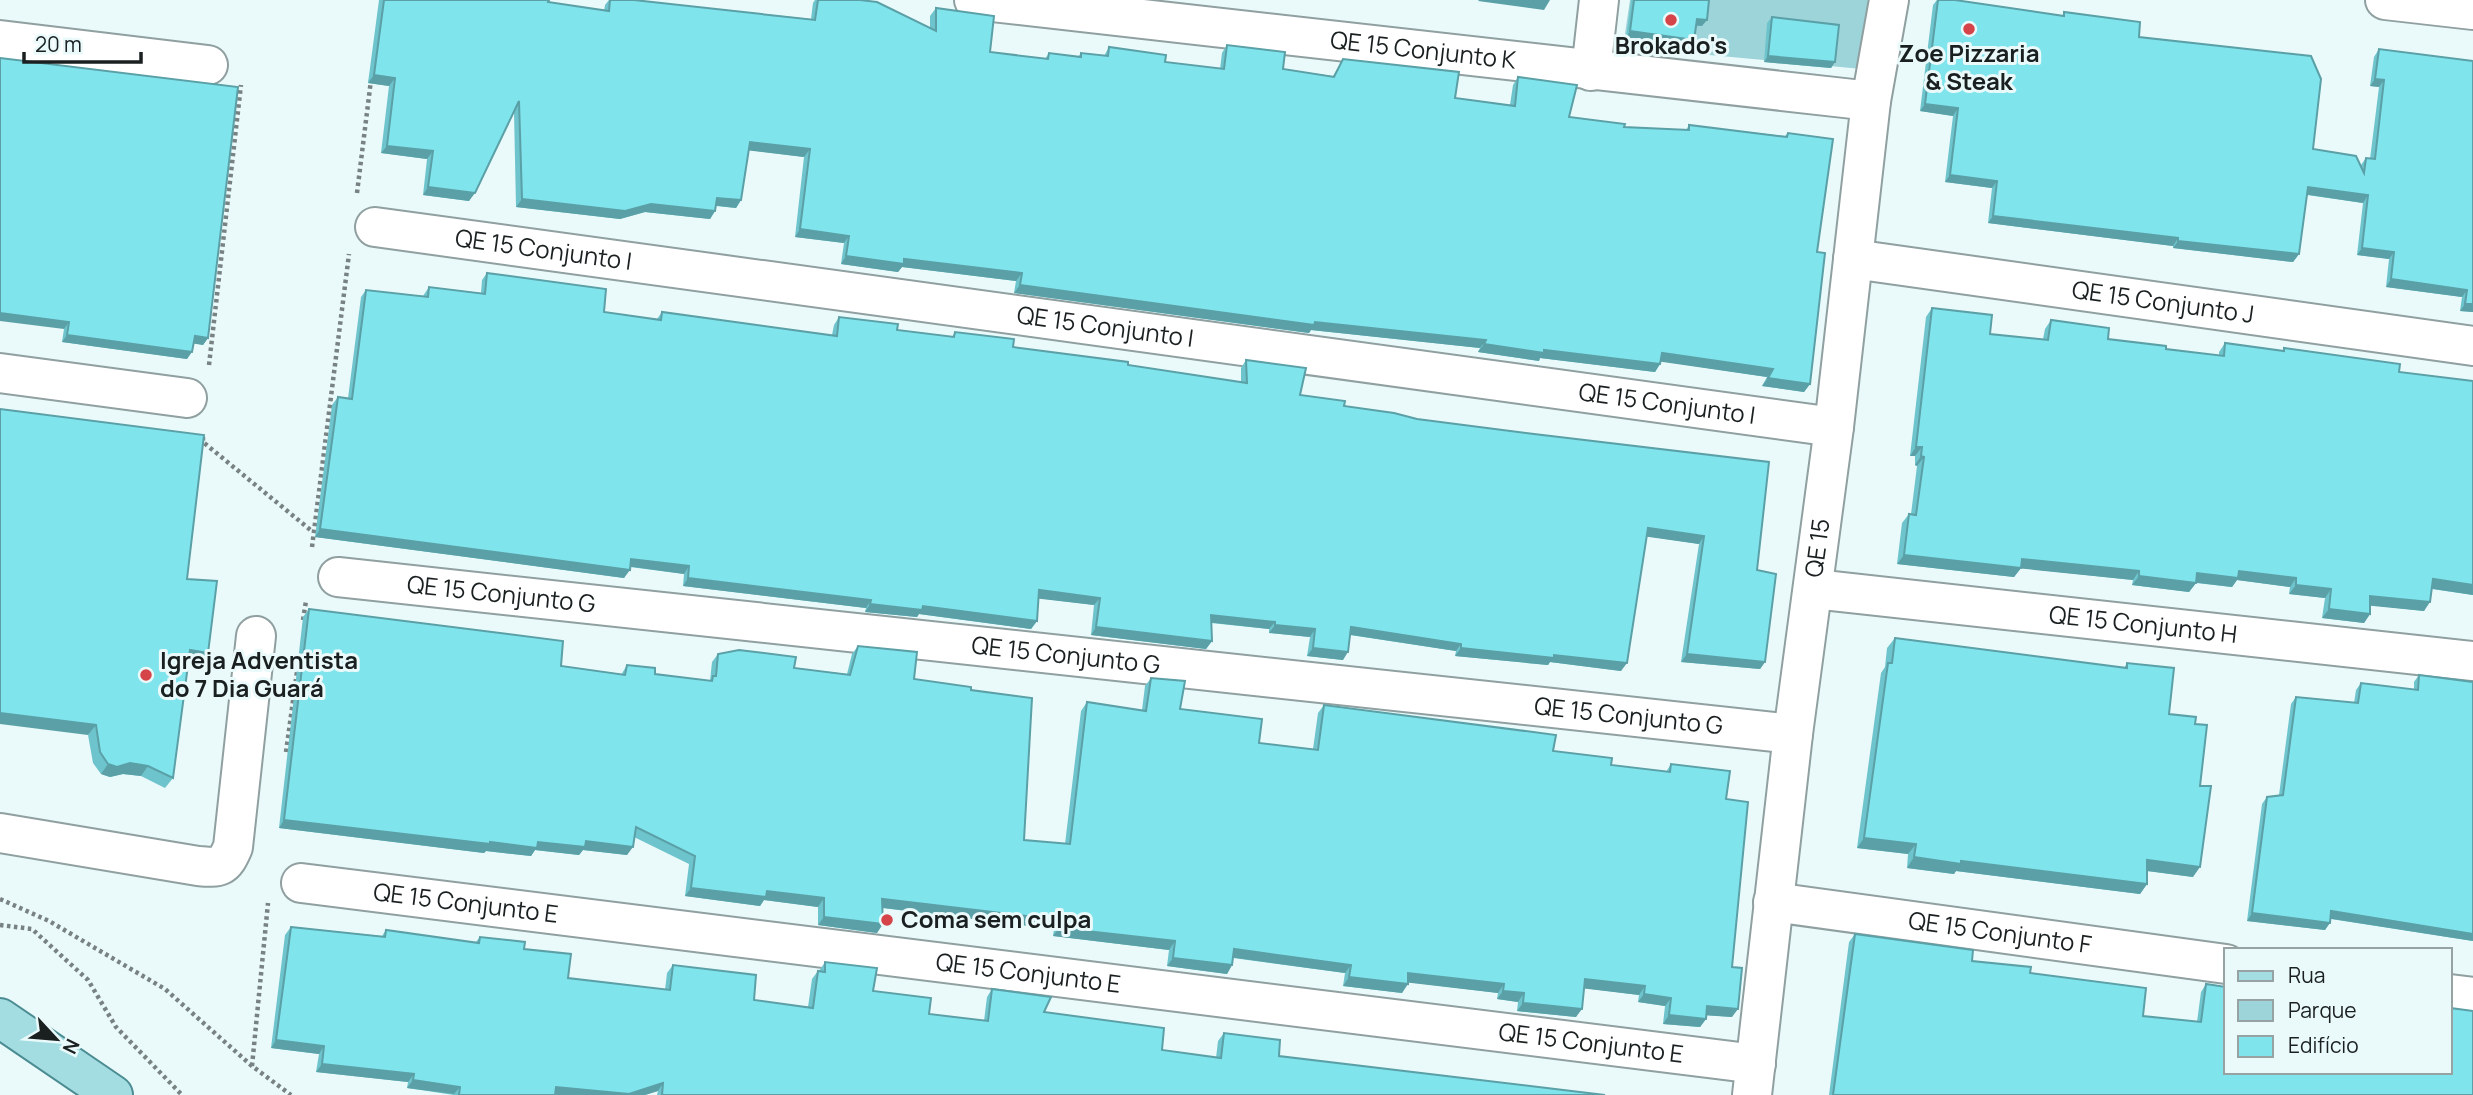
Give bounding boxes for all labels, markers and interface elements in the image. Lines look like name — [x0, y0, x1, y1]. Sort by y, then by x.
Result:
marker: Brokado's — [1663, 12, 1679, 28]
scale bar — [24, 21, 142, 65]
marker: Zoe Pizzaria & Steak — [1961, 21, 1977, 37]
street label: QE 15 Conjunto K — [1329, 22, 1519, 76]
place label: Brokado's — [1615, 28, 1727, 61]
text: 20 m — [35, 30, 82, 58]
place label: Zoe Pizzaria & Steak — [1899, 36, 2039, 97]
street label: QE 15 Conjunto I — [453, 220, 634, 277]
street label: QE 15 Conjunto J — [2070, 272, 2256, 330]
street label: QE 15 Conjunto I — [1015, 297, 1196, 354]
street label: QE 15 Conjunto I — [1577, 374, 1757, 431]
street label: QE 15 — [1796, 516, 1837, 579]
street label: QE 15 Conjunto G — [405, 567, 597, 620]
street label: QE 15 Conjunto H — [2048, 597, 2239, 650]
street label: QE 15 Conjunto G — [970, 627, 1162, 681]
place label: Igreja Adventista do 7 Dia Guará — [160, 643, 358, 704]
marker: Igreja Adventista do 7 Dia Guará — [138, 667, 154, 683]
street label: QE 15 Conjunto G — [1533, 688, 1725, 741]
street label: QE 15 Conjunto E — [372, 874, 560, 930]
place label: Coma sem culpa — [901, 902, 1091, 935]
street label: QE 15 Conjunto F — [1907, 903, 2094, 960]
marker: Coma sem culpa — [879, 912, 895, 928]
street label: QE 15 Conjunto E — [934, 944, 1123, 1000]
legend — [2224, 948, 2452, 1074]
text: Rua — [2288, 961, 2325, 989]
text: Parque — [2288, 996, 2357, 1024]
north arrow — [21, 1004, 91, 1074]
street label: QE 15 Conjunto E — [1497, 1014, 1686, 1070]
text: Edifício — [2288, 1031, 2359, 1059]
text: N — [57, 1035, 86, 1058]

